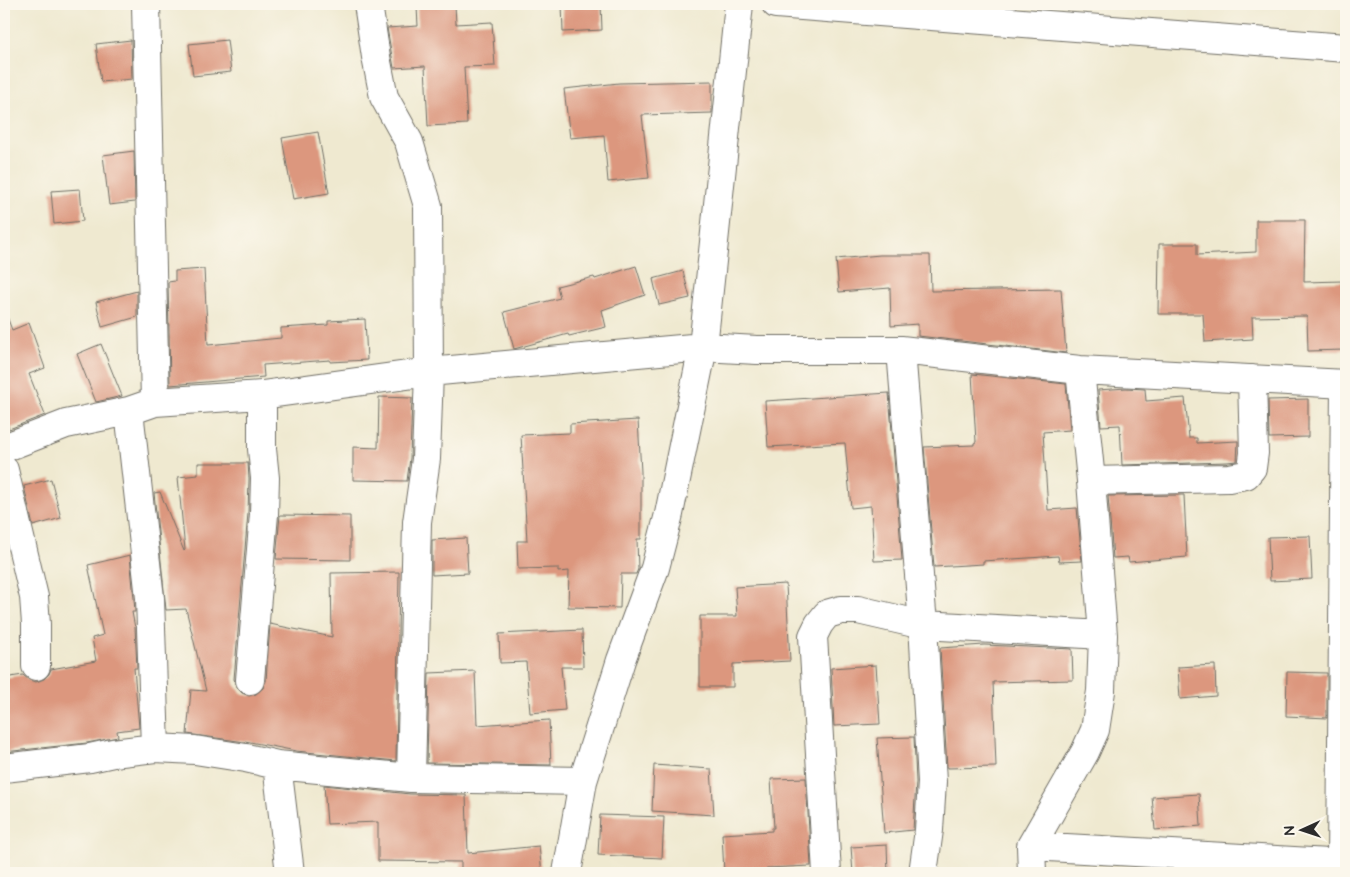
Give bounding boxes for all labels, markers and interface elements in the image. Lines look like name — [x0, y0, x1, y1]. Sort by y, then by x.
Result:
north arrow — [1278, 804, 1328, 854]
text: N — [1280, 826, 1300, 836]

